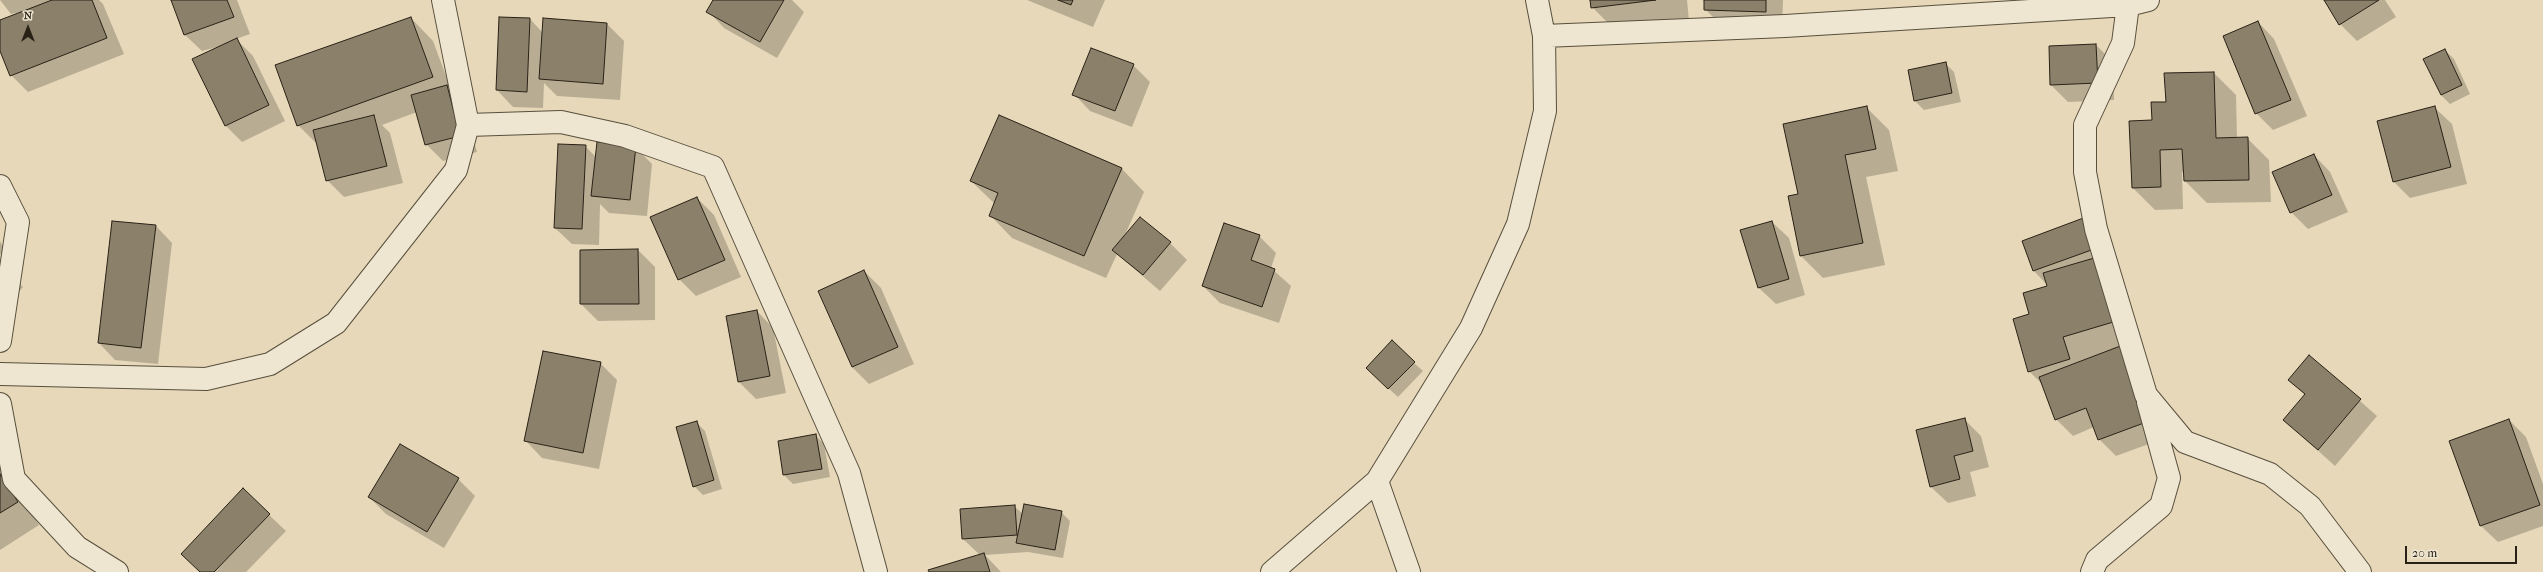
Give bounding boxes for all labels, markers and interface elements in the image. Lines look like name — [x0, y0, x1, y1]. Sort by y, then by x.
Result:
north arrow — [8, 8, 48, 48]
text: N — [24, 9, 32, 22]
scale bar — [2407, 538, 2519, 564]
text: 20 m — [2412, 546, 2437, 560]

